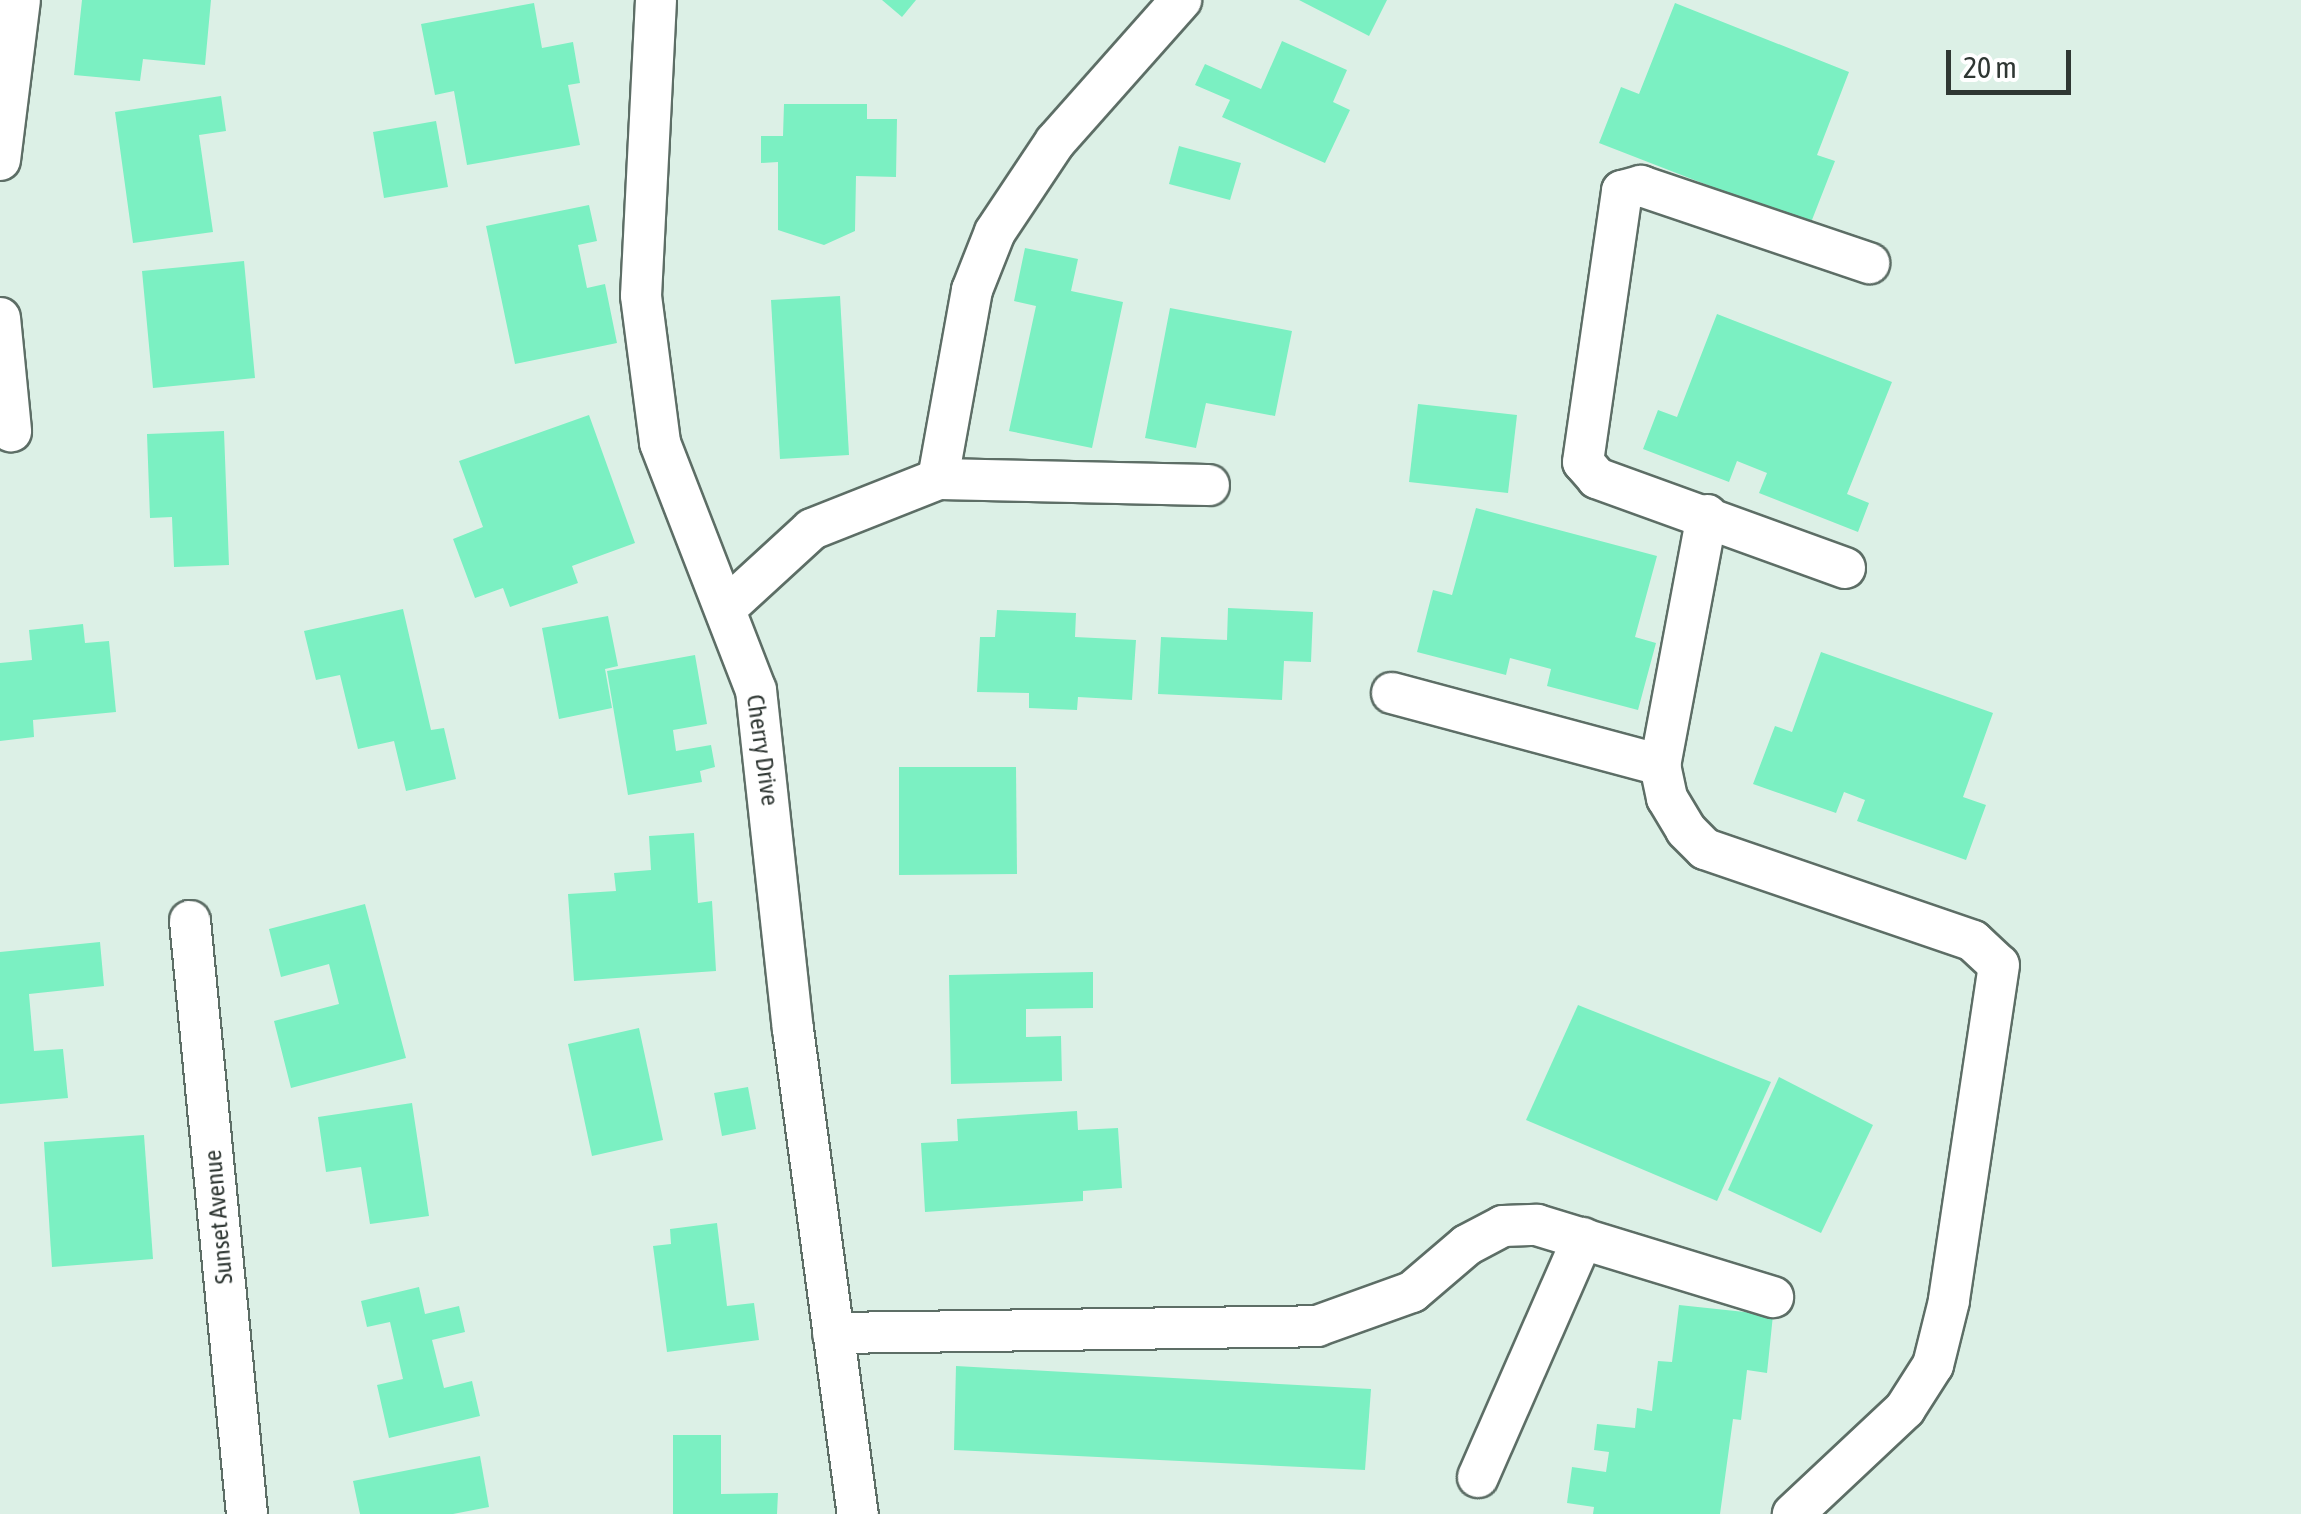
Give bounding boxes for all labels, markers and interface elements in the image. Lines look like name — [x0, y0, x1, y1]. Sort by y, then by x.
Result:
scale bar — [1951, 30, 2076, 92]
text: 20 m — [1963, 50, 2017, 84]
street label: Cherry Drive — [740, 693, 786, 807]
street label: Sunset Avenue — [197, 1149, 239, 1285]

